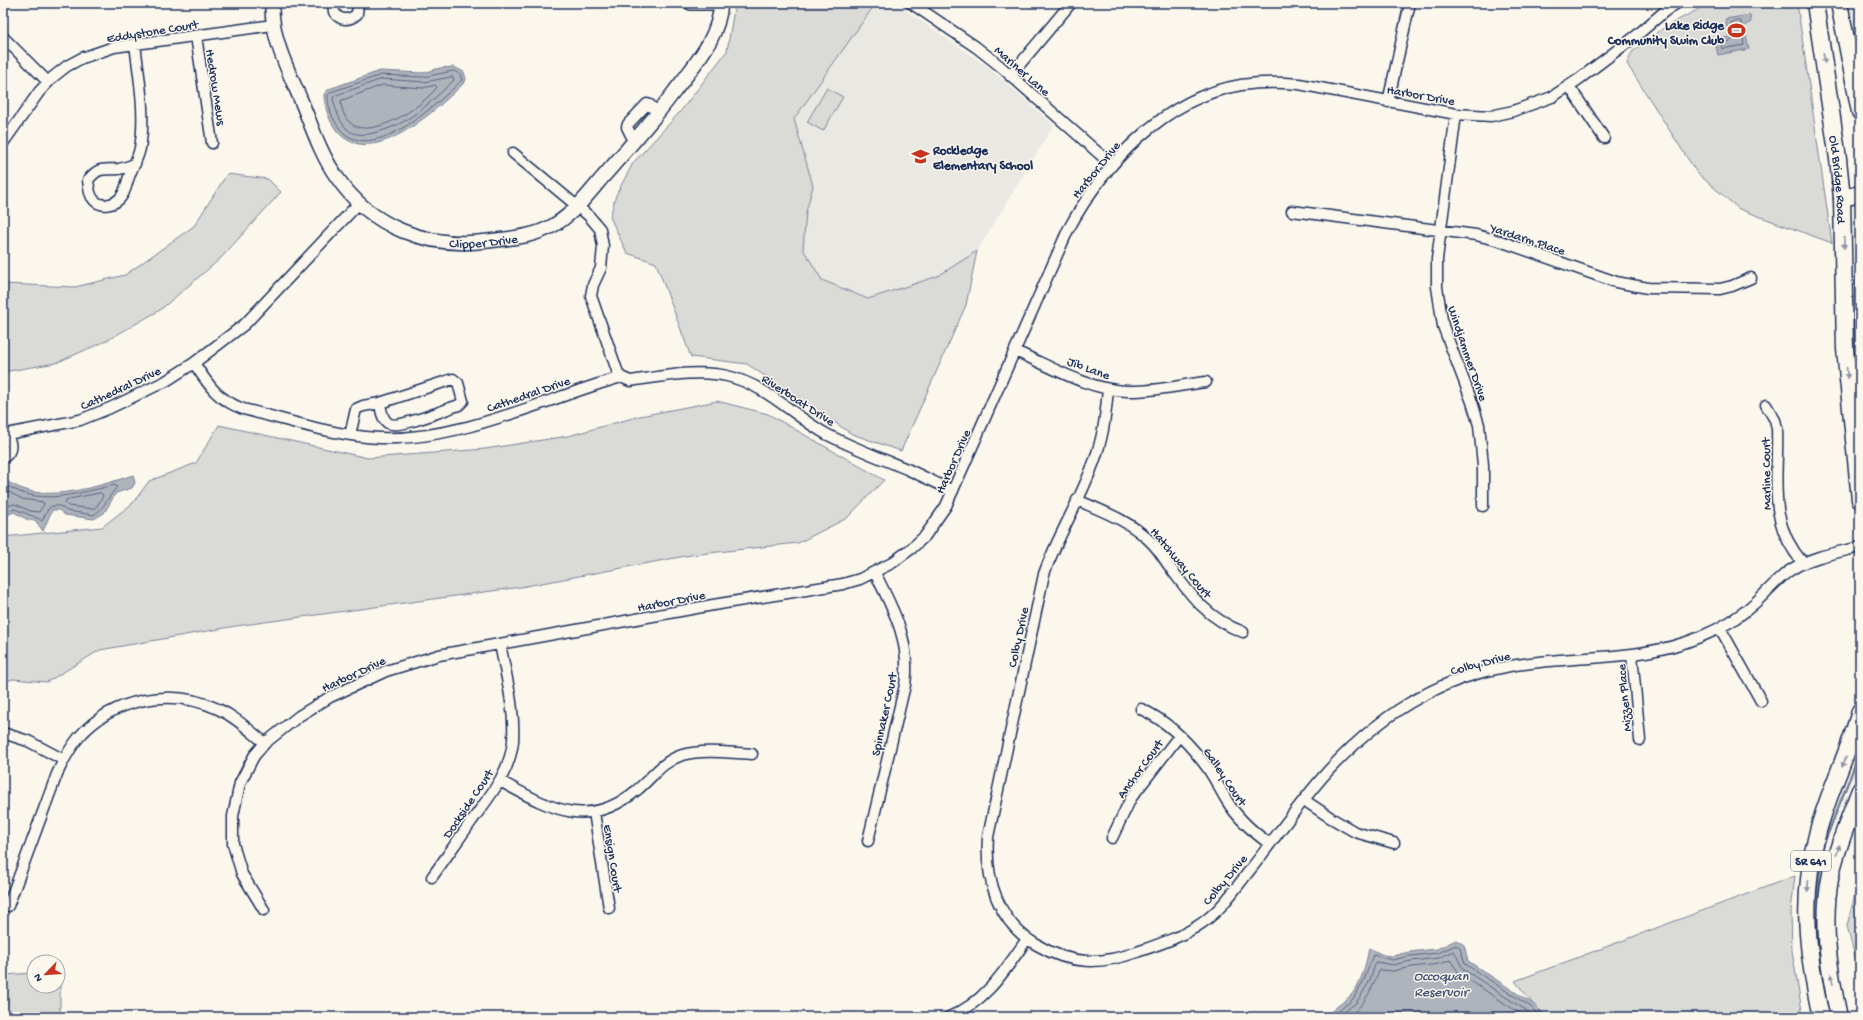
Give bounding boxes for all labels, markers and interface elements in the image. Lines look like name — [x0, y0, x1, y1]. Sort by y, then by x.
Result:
street label: Eddystone Court — [106, 18, 201, 47]
place label: Lake Ridge Community Swim Club — [1607, 19, 1725, 49]
sports icon: Lake Ridge Community Swim Club — [1727, 21, 1747, 41]
street label: Mariner Lane — [990, 44, 1053, 100]
street label: Hedrow Mews — [201, 48, 228, 128]
one-way arrow — [1821, 52, 1827, 64]
street label: Harbor Drive — [1385, 83, 1456, 110]
street label: Old Bridge Road — [1825, 134, 1848, 225]
street label: Harbor Drive — [1069, 139, 1125, 202]
place label: Rockledge Elementary School — [932, 144, 1033, 174]
school or university icon: Rockledge Elementary School — [910, 146, 930, 166]
street label: Yardarm Place — [1487, 221, 1567, 260]
street label: Clipper Drive — [449, 232, 519, 253]
one-way arrow — [1841, 237, 1847, 250]
street label: Windjammer Drive — [1443, 304, 1490, 404]
street label: Jib Lane — [1065, 355, 1112, 384]
street label: Cathedral Drive — [78, 364, 164, 414]
one-way arrow — [1843, 367, 1850, 379]
street label: Riverboat Drive — [758, 372, 837, 430]
street label: Cathedral Drive — [485, 374, 573, 417]
street label: Harbor Drive — [933, 427, 975, 497]
street label: Marline Court — [1759, 436, 1776, 510]
street label: Hatchway Court — [1146, 525, 1215, 603]
street label: Harbor Drive — [636, 588, 707, 616]
street label: Colby Drive — [1006, 606, 1033, 669]
street label: Colby Drive — [1449, 649, 1512, 680]
street label: Harbor Drive — [320, 654, 389, 697]
street label: Mizzen Place — [1615, 663, 1636, 732]
street label: Spinnaker Court — [869, 670, 902, 758]
street label: Anchor Court — [1115, 736, 1169, 802]
street label: Galley Court — [1199, 745, 1250, 811]
one-way arrow — [1840, 756, 1846, 768]
street label: Dockside Court — [440, 766, 499, 843]
street label: Ensign Court — [599, 823, 625, 895]
one-way arrow — [1835, 844, 1841, 856]
road number: SR 641 — [1791, 851, 1831, 871]
street label: Colby Drive — [1200, 852, 1252, 909]
one-way arrow — [1804, 880, 1811, 892]
north arrow — [26, 954, 66, 994]
water label: Occoquan Reservoir — [1414, 969, 1471, 1002]
text: N — [32, 972, 46, 983]
one-way arrow — [1829, 973, 1835, 985]

